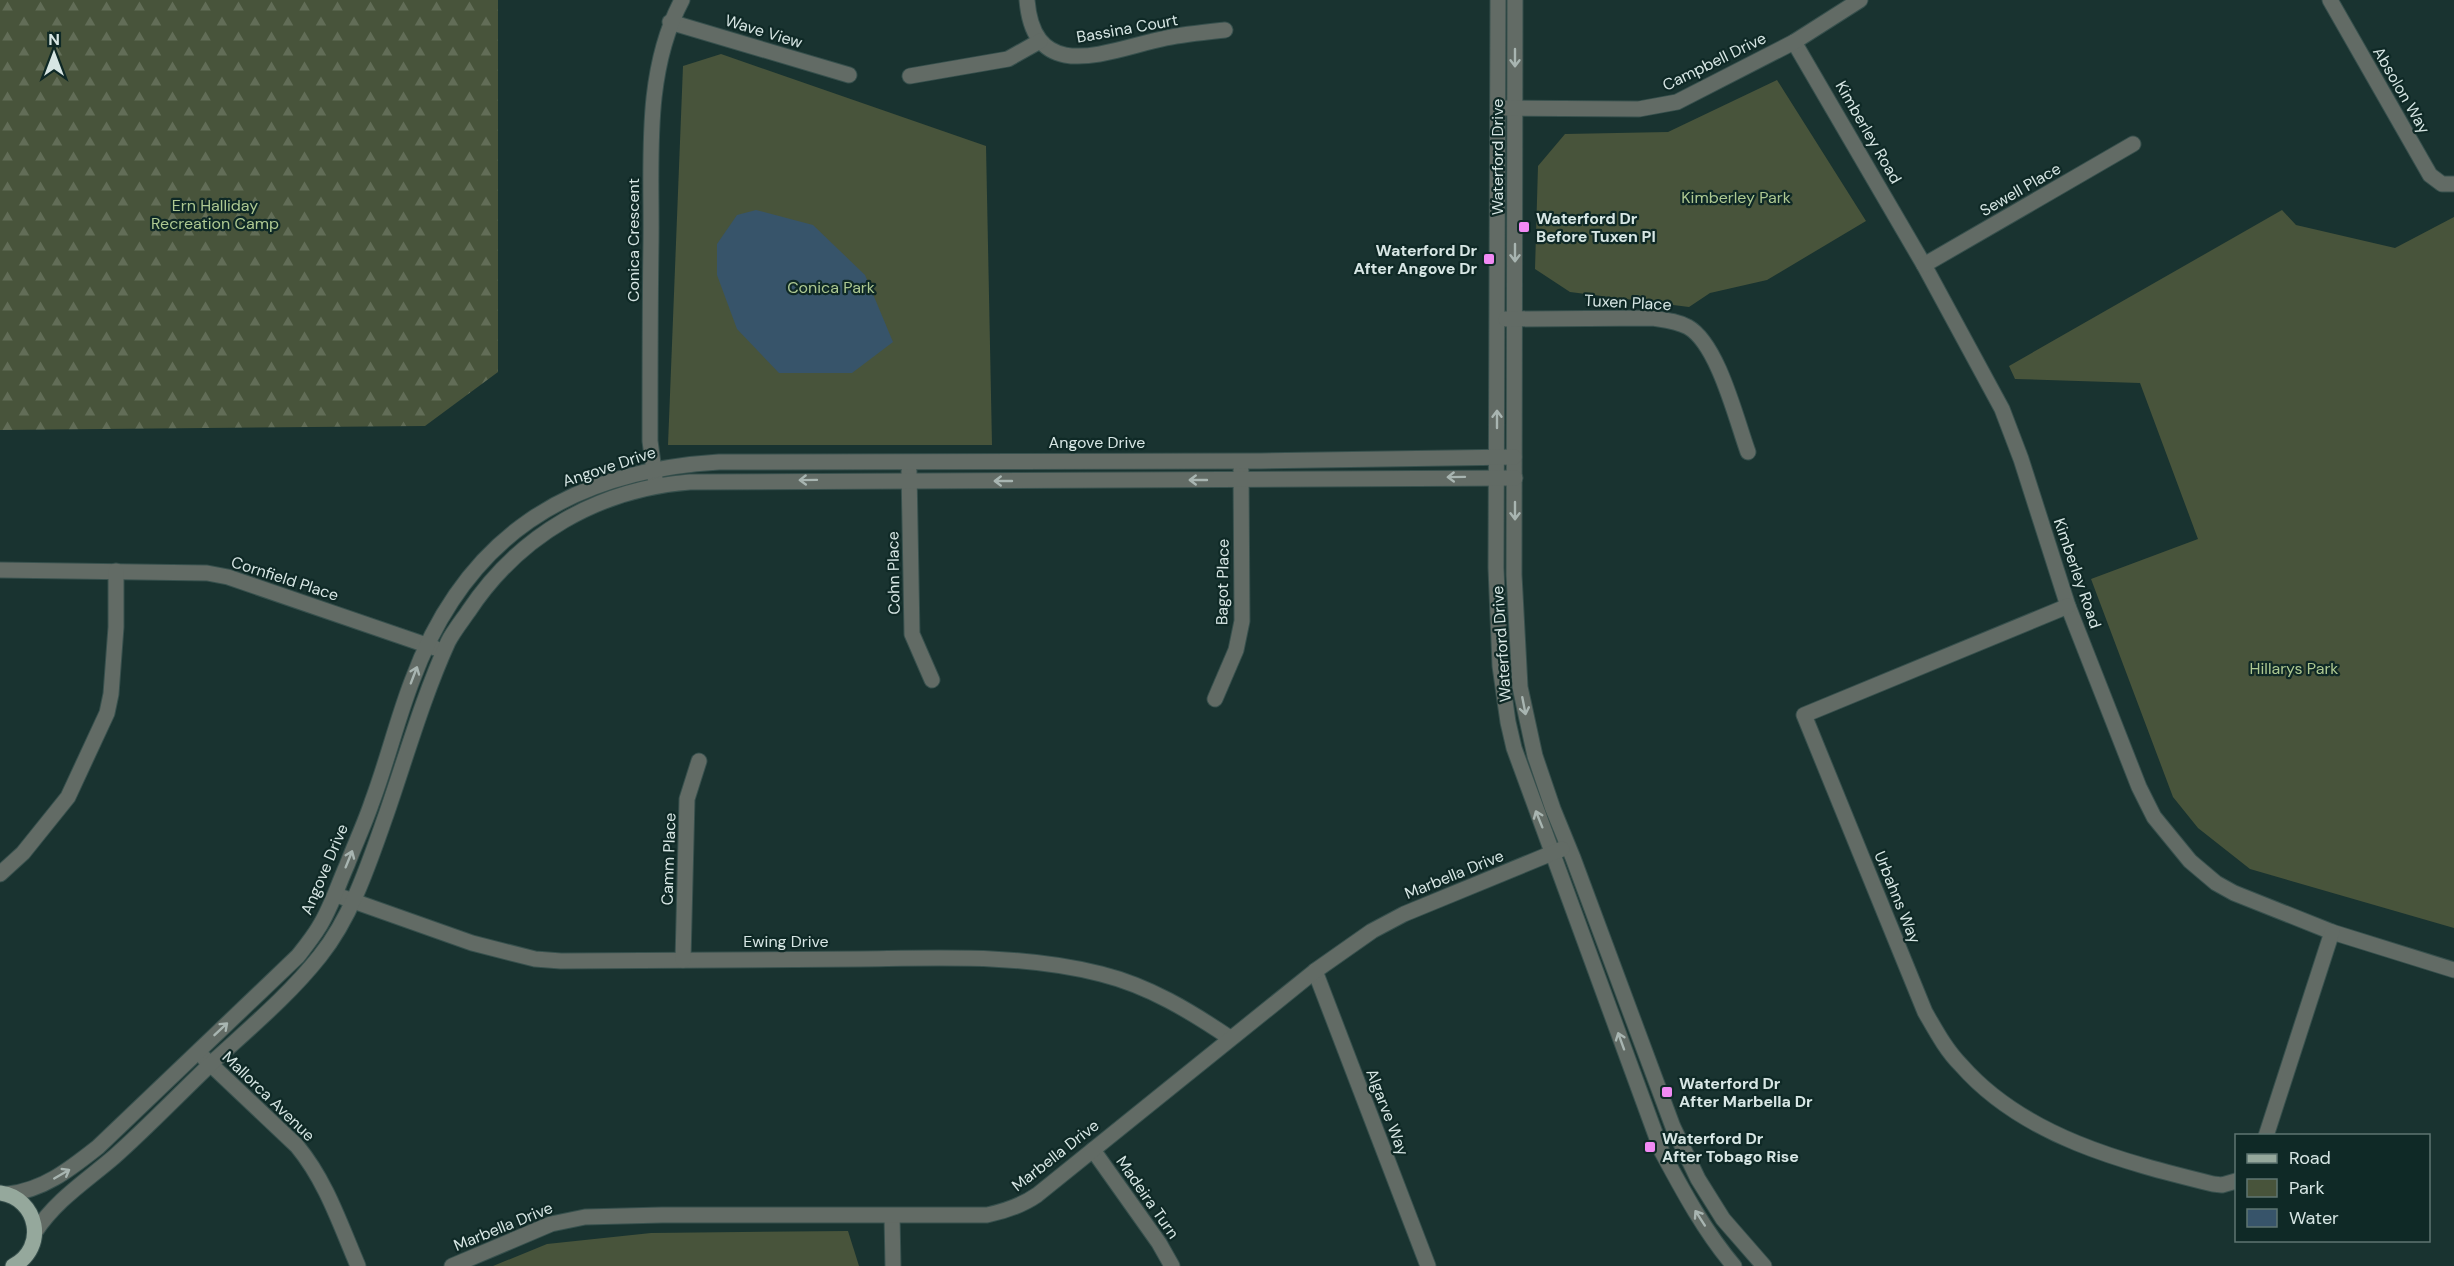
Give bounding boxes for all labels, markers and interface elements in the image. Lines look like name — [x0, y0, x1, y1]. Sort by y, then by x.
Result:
street label: Bassina Court — [1075, 9, 1179, 48]
street label: Wave View — [723, 10, 805, 53]
north arrow — [24, 24, 84, 84]
street label: Campbell Drive — [1659, 27, 1770, 96]
text: N — [48, 29, 60, 50]
street label: Absolon Way — [2368, 43, 2435, 137]
one-way arrow — [1509, 48, 1521, 68]
street label: Kimberley Road — [1831, 77, 1906, 187]
street label: Waterford Drive — [1487, 99, 1508, 215]
street label: Sewell Place — [1976, 158, 2065, 221]
street label: Conica Crescent — [623, 178, 644, 302]
park label: Kimberley Park — [1681, 187, 1791, 208]
park label: Ern Halliday Recreation Camp — [151, 195, 279, 234]
place label: Waterford Dr Before Tuxen Pl — [1536, 208, 1656, 247]
marker: Waterford Dr Before Tuxen Pl — [1517, 220, 1531, 234]
place label: Waterford Dr After Angove Dr — [1353, 240, 1477, 279]
one-way arrow — [1509, 243, 1521, 263]
marker: Waterford Dr After Angove Dr — [1482, 252, 1496, 266]
park label: Conica Park — [787, 277, 875, 298]
street label: Tuxen Place — [1584, 290, 1672, 315]
one-way arrow — [1491, 410, 1503, 430]
street label: Angove Drive — [1049, 432, 1145, 453]
street label: Angove Drive — [560, 442, 658, 491]
one-way arrow — [1447, 471, 1467, 483]
one-way arrow — [799, 474, 819, 486]
one-way arrow — [1189, 474, 1209, 486]
one-way arrow — [994, 475, 1014, 486]
one-way arrow — [1509, 501, 1521, 521]
street label: Kimberley Road — [2049, 515, 2106, 631]
street label: Cohn Place — [882, 531, 905, 615]
street label: Bagot Place — [1211, 539, 1234, 625]
street label: Cornfield Place — [228, 551, 341, 606]
street label: Waterford Drive — [1487, 585, 1516, 703]
park label: Hillarys Park — [2250, 658, 2338, 679]
one-way arrow — [409, 667, 420, 685]
one-way arrow — [1519, 696, 1530, 715]
one-way arrow — [1533, 810, 1544, 829]
street label: Camm Place — [656, 812, 681, 906]
street label: Angove Drive — [296, 821, 353, 918]
street label: Marbella Drive — [1401, 845, 1507, 904]
street label: Urbahns Way — [1869, 848, 1926, 947]
one-way arrow — [344, 850, 355, 869]
street label: Ewing Drive — [743, 931, 829, 952]
one-way arrow — [213, 1022, 228, 1036]
one-way arrow — [1615, 1032, 1626, 1051]
street label: Mallorca Avenue — [218, 1047, 319, 1146]
street label: Algarve Way — [1361, 1066, 1414, 1159]
place label: Waterford Dr After Marbella Dr — [1679, 1073, 1813, 1112]
marker: Waterford Dr After Marbella Dr — [1660, 1085, 1674, 1099]
street label: Marbella Drive — [1007, 1115, 1103, 1196]
place label: Waterford Dr After Tobago Rise — [1662, 1128, 1799, 1167]
legend — [2235, 1134, 2430, 1242]
marker: Waterford Dr After Tobago Rise — [1643, 1140, 1657, 1154]
text: Road — [2289, 1146, 2331, 1170]
street label: Madeira Turn — [1111, 1152, 1184, 1243]
one-way arrow — [53, 1167, 70, 1179]
text: Park — [2289, 1176, 2325, 1200]
street label: Marbella Drive — [450, 1197, 556, 1256]
text: Water — [2289, 1206, 2339, 1230]
one-way arrow — [1694, 1210, 1707, 1227]

